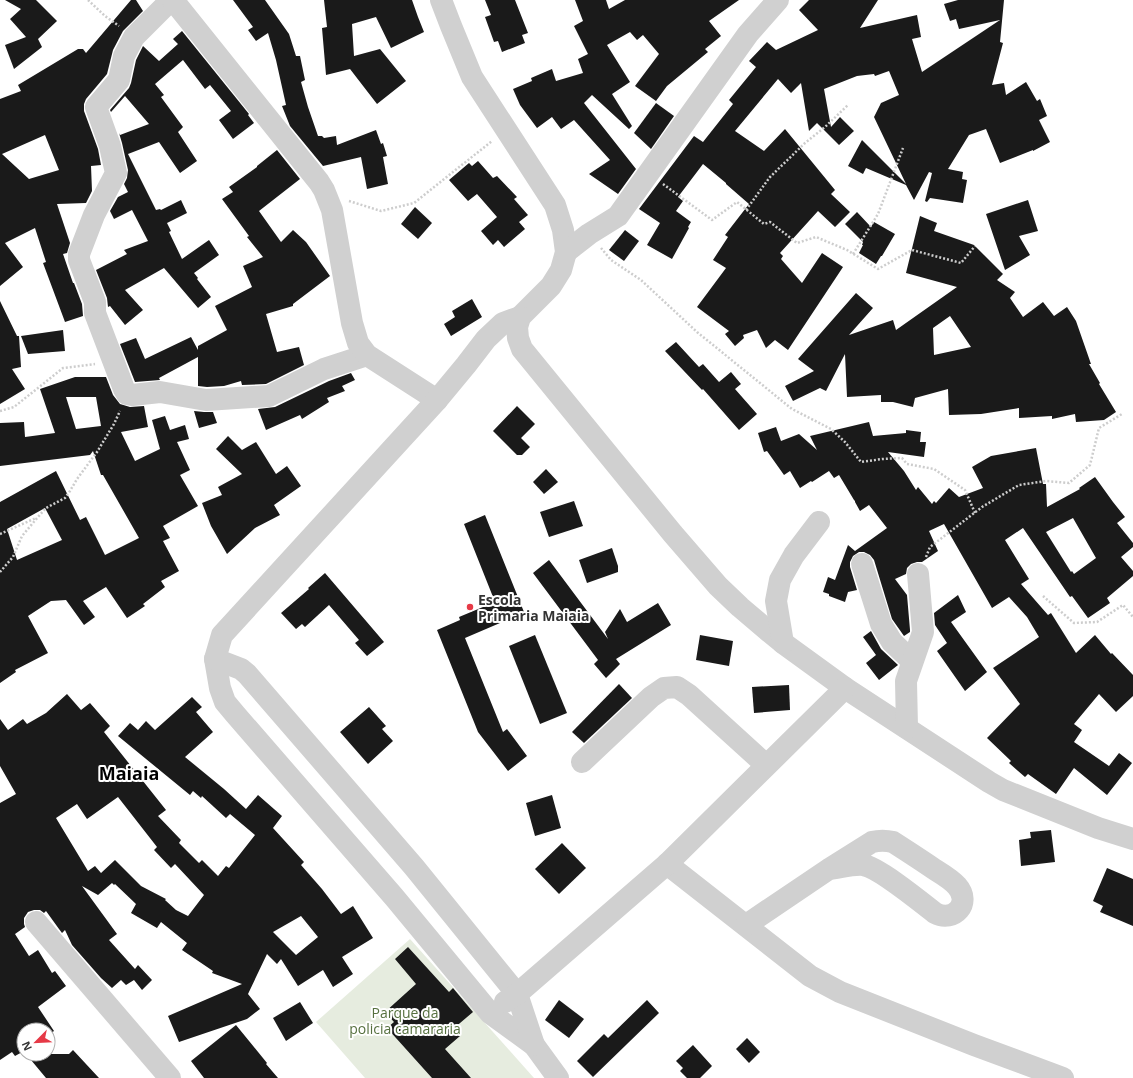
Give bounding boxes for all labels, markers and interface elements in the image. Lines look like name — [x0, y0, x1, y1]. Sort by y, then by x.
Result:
place label: Escola Primaria Maiaia — [478, 590, 589, 625]
marker: Escola Primaria Maiaia — [465, 602, 475, 612]
district label: Maiaia — [99, 761, 159, 785]
park label: Parque da policia camararia — [349, 1003, 461, 1038]
north arrow — [16, 1022, 56, 1062]
text: N — [18, 1039, 35, 1053]

